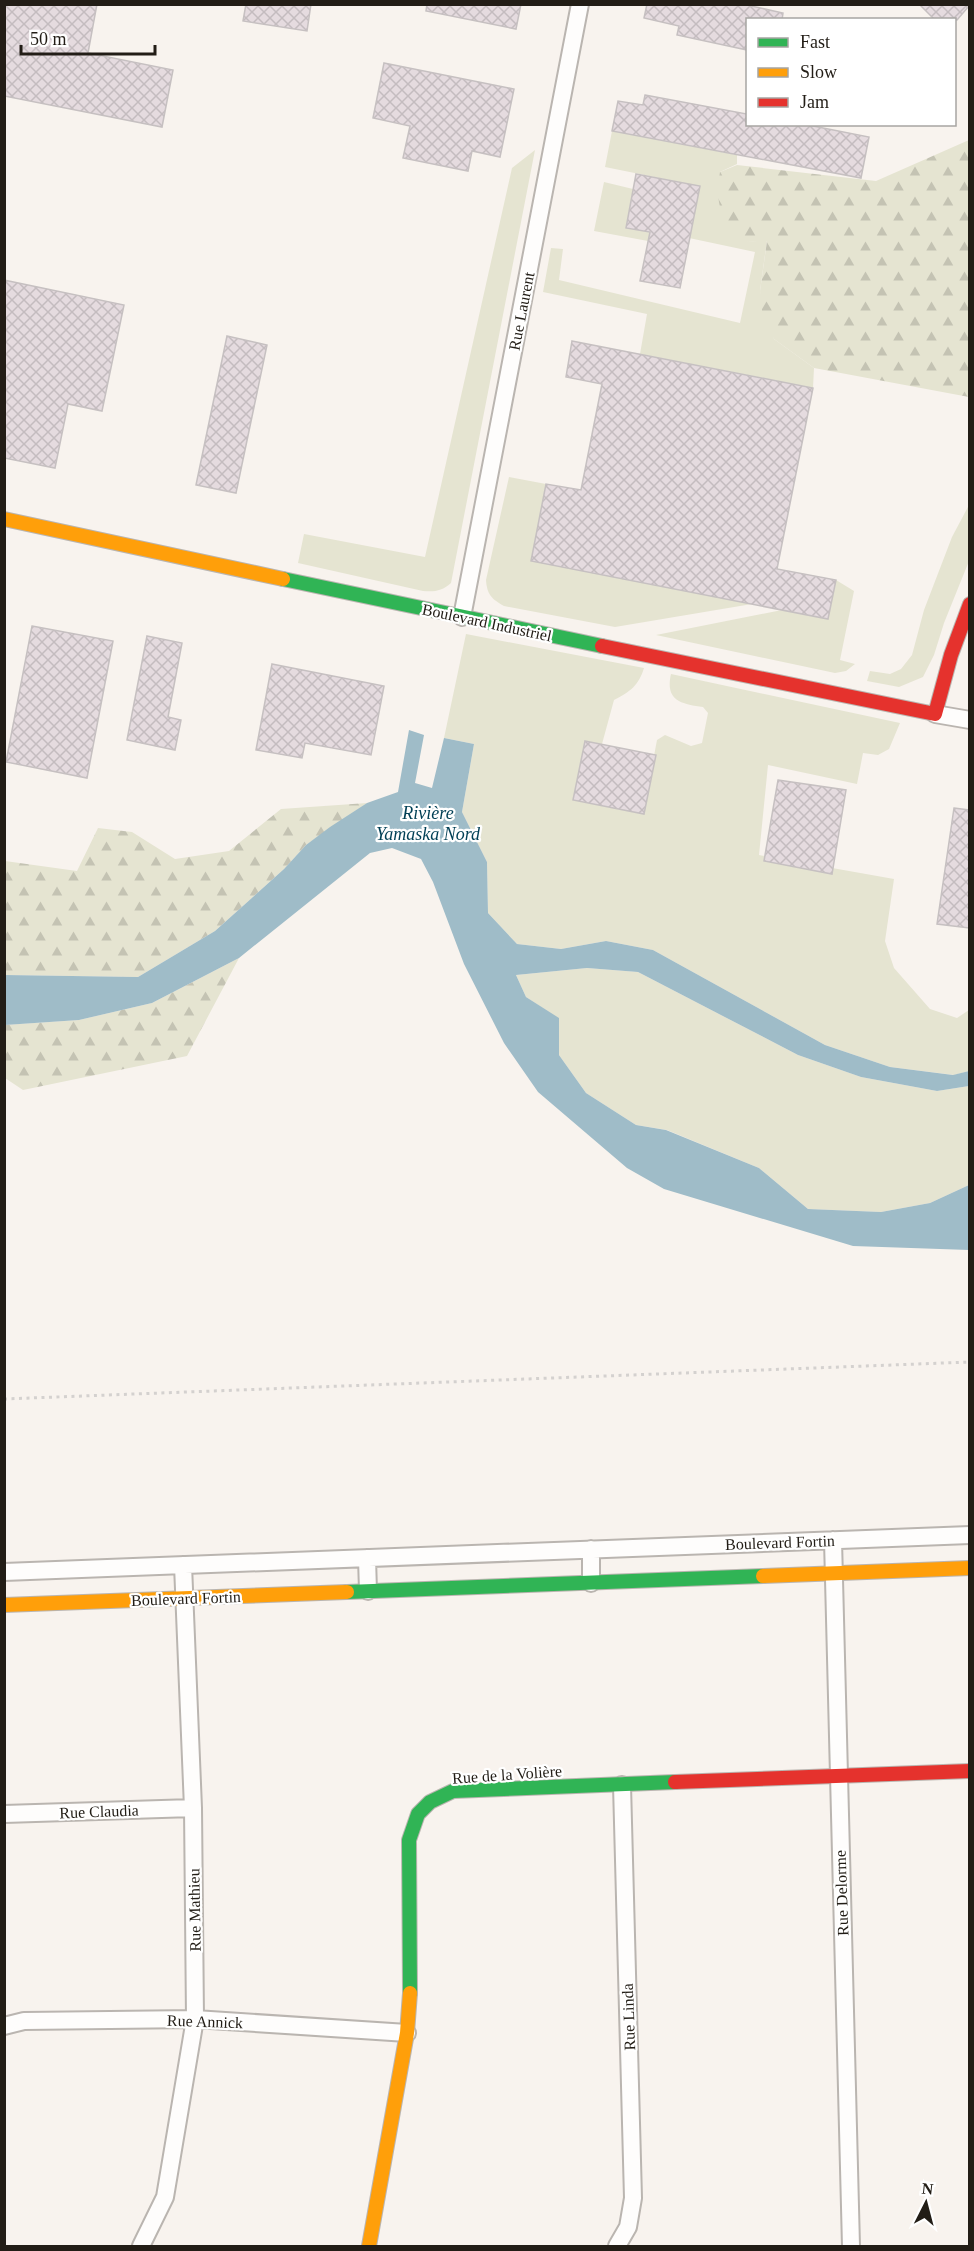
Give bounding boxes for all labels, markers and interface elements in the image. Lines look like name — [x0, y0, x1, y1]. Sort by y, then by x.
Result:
scale bar — [21, 18, 154, 56]
legend — [746, 18, 956, 126]
text: 50 m — [30, 29, 67, 49]
text: Fast — [800, 32, 830, 52]
text: Slow — [800, 62, 837, 82]
text: Jam — [800, 92, 829, 112]
street label: Rue Laurent — [506, 270, 538, 352]
street label: Boulevard Industriel — [421, 600, 554, 645]
water label: Rivière Yamaska Nord — [376, 803, 481, 844]
street label: Boulevard Fortin — [725, 1532, 835, 1553]
street label: Boulevard Fortin — [131, 1588, 241, 1609]
street label: Rue de la Volière — [452, 1762, 563, 1787]
street label: Rue Claudia — [59, 1802, 139, 1821]
street label: Rue Delorme — [832, 1850, 851, 1936]
street label: Rue Mathieu — [185, 1868, 204, 1952]
street label: Rue Linda — [619, 1983, 638, 2051]
street label: Rue Annick — [167, 2012, 243, 2031]
north arrow — [896, 2173, 956, 2233]
text: N — [921, 2180, 935, 2198]

